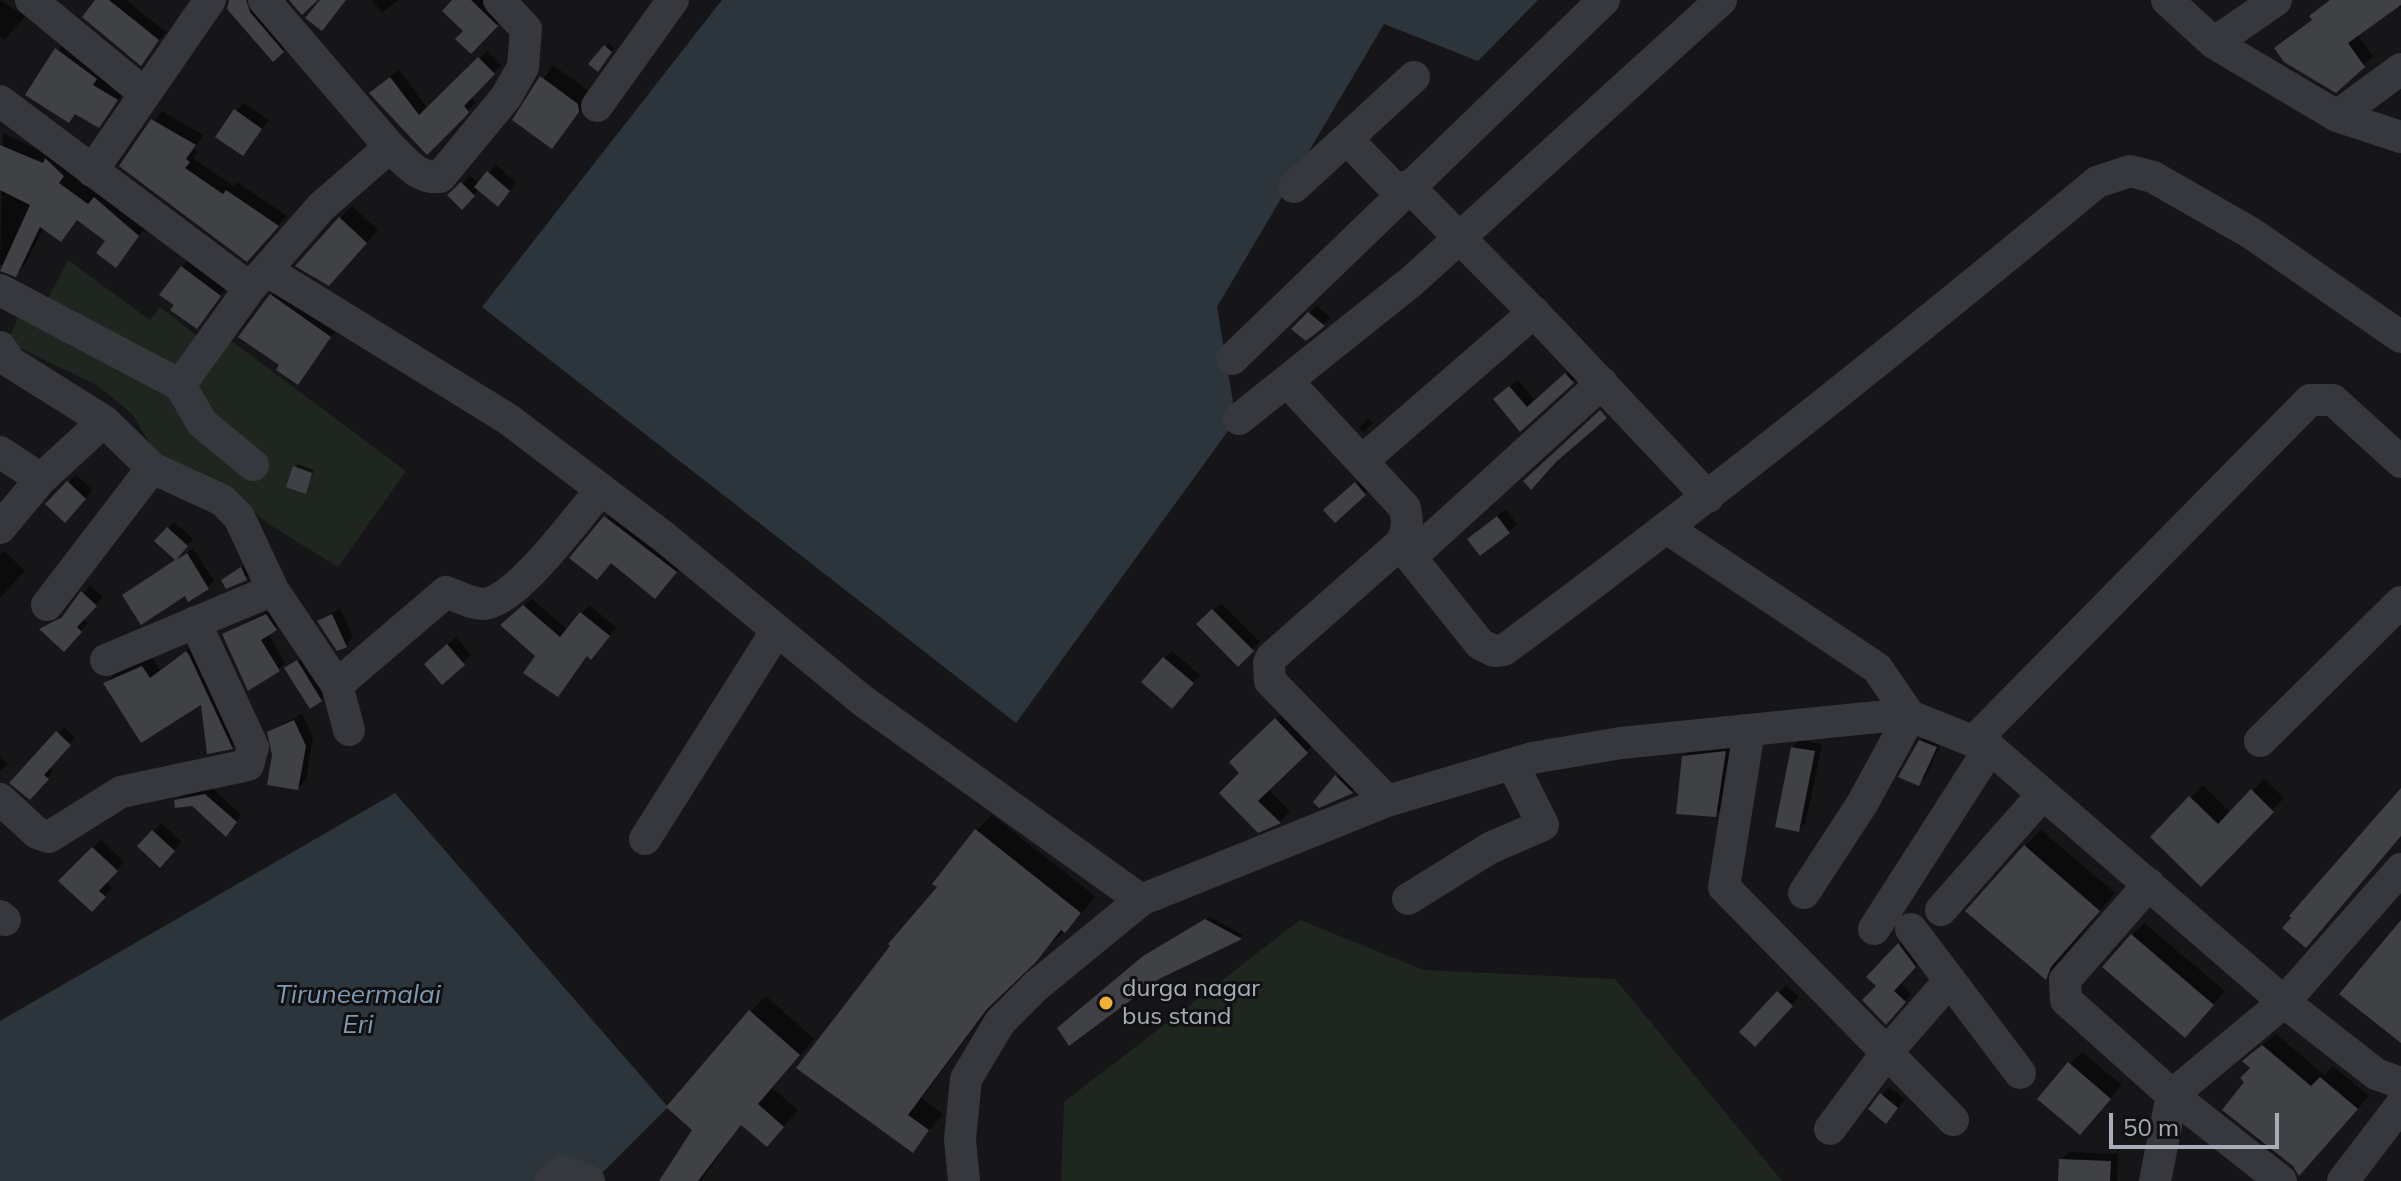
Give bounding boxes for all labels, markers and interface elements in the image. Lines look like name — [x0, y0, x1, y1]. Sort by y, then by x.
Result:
place label: durga nagar bus stand — [1122, 975, 1260, 1031]
water label: Tiruneermalai Eri — [275, 979, 441, 1040]
marker: durga nagar bus stand — [1097, 994, 1115, 1012]
scale bar — [2113, 1097, 2283, 1147]
text: 50 m — [2123, 1112, 2179, 1142]

